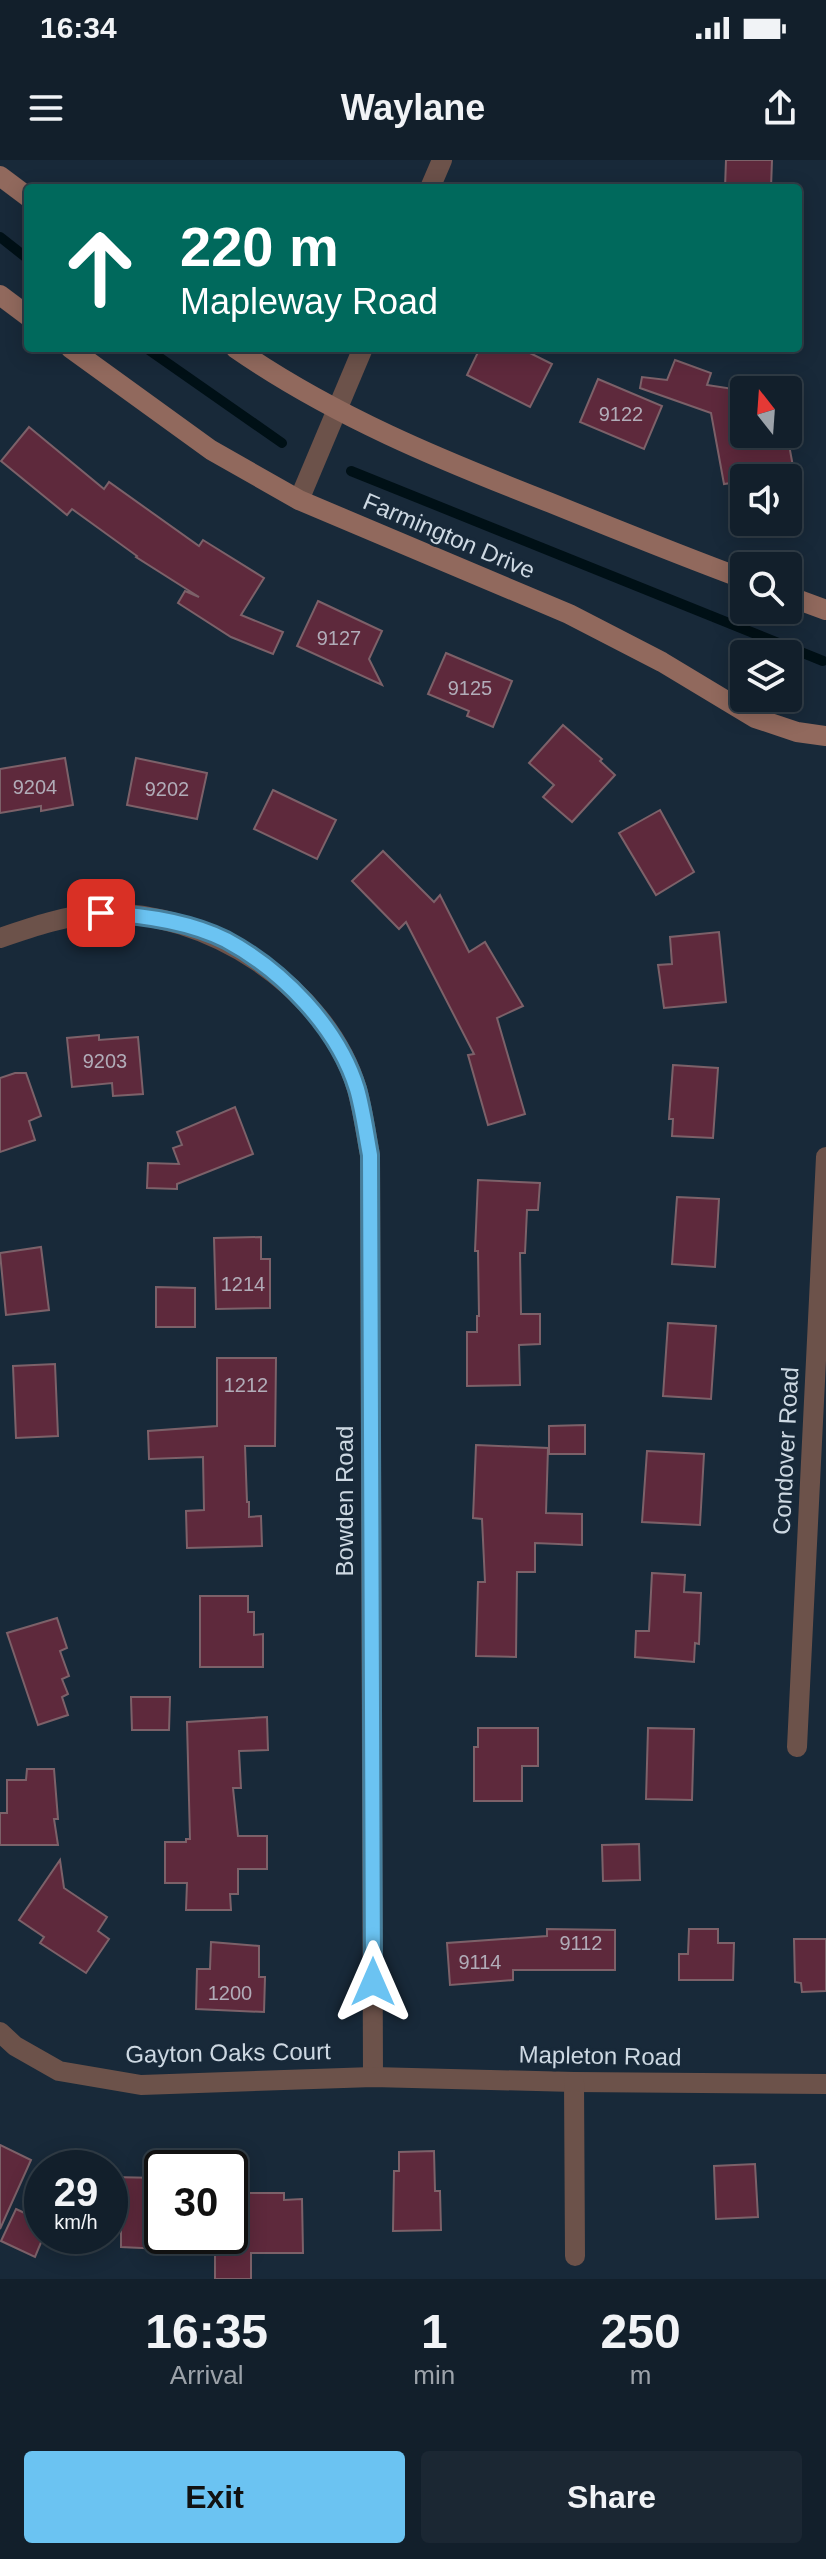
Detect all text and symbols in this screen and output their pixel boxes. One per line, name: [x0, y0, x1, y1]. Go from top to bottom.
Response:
text: 16:34: [40, 11, 117, 44]
icon: menu: [24, 86, 68, 130]
icon: share: [758, 86, 802, 130]
text: Waylane: [341, 87, 485, 128]
text: 220 m: [180, 215, 339, 278]
icon: ahead: [48, 216, 152, 320]
text: Mapleway Road: [180, 281, 438, 322]
north arrow: [730, 376, 802, 448]
map controls: [730, 376, 802, 712]
house number: 9122: [599, 403, 643, 425]
button: sound: [730, 464, 802, 536]
street label: Farmington Drive: [359, 487, 539, 584]
button: search: [730, 552, 802, 624]
house number: 9127: [317, 627, 361, 649]
button: layers: [730, 640, 802, 712]
house number: 9125: [448, 677, 492, 699]
house number: 9204: [13, 776, 57, 798]
house number: 9202: [145, 778, 189, 800]
pin: [67, 879, 135, 947]
icon: arrive: [79, 891, 123, 935]
house number: 9203: [83, 1050, 127, 1072]
house number: 1214: [221, 1273, 265, 1295]
street label: Condover Road: [768, 1366, 803, 1536]
house number: 1212: [224, 1374, 268, 1396]
street label: Bowden Road: [331, 1426, 358, 1576]
house number: 9112: [559, 1932, 603, 1954]
position arrow: [331, 1940, 415, 2024]
house number: 9114: [458, 1951, 502, 1973]
house number: 1200: [208, 1982, 252, 2004]
street label: Gayton Oaks Court: [125, 2037, 331, 2068]
street label: Mapleton Road: [518, 2041, 682, 2070]
speed limit sign: 30: [144, 2150, 248, 2254]
text: 29: [54, 2170, 98, 2214]
text: km/h: [54, 2211, 98, 2233]
text: 16:35: [145, 2305, 268, 2358]
text: 1: [421, 2305, 448, 2358]
text: 250: [601, 2305, 681, 2358]
text: Arrival: [170, 2360, 244, 2390]
text: min: [413, 2360, 455, 2390]
text: m: [630, 2360, 651, 2390]
button: Exit: [24, 2451, 405, 2543]
button: Share: [421, 2451, 802, 2543]

